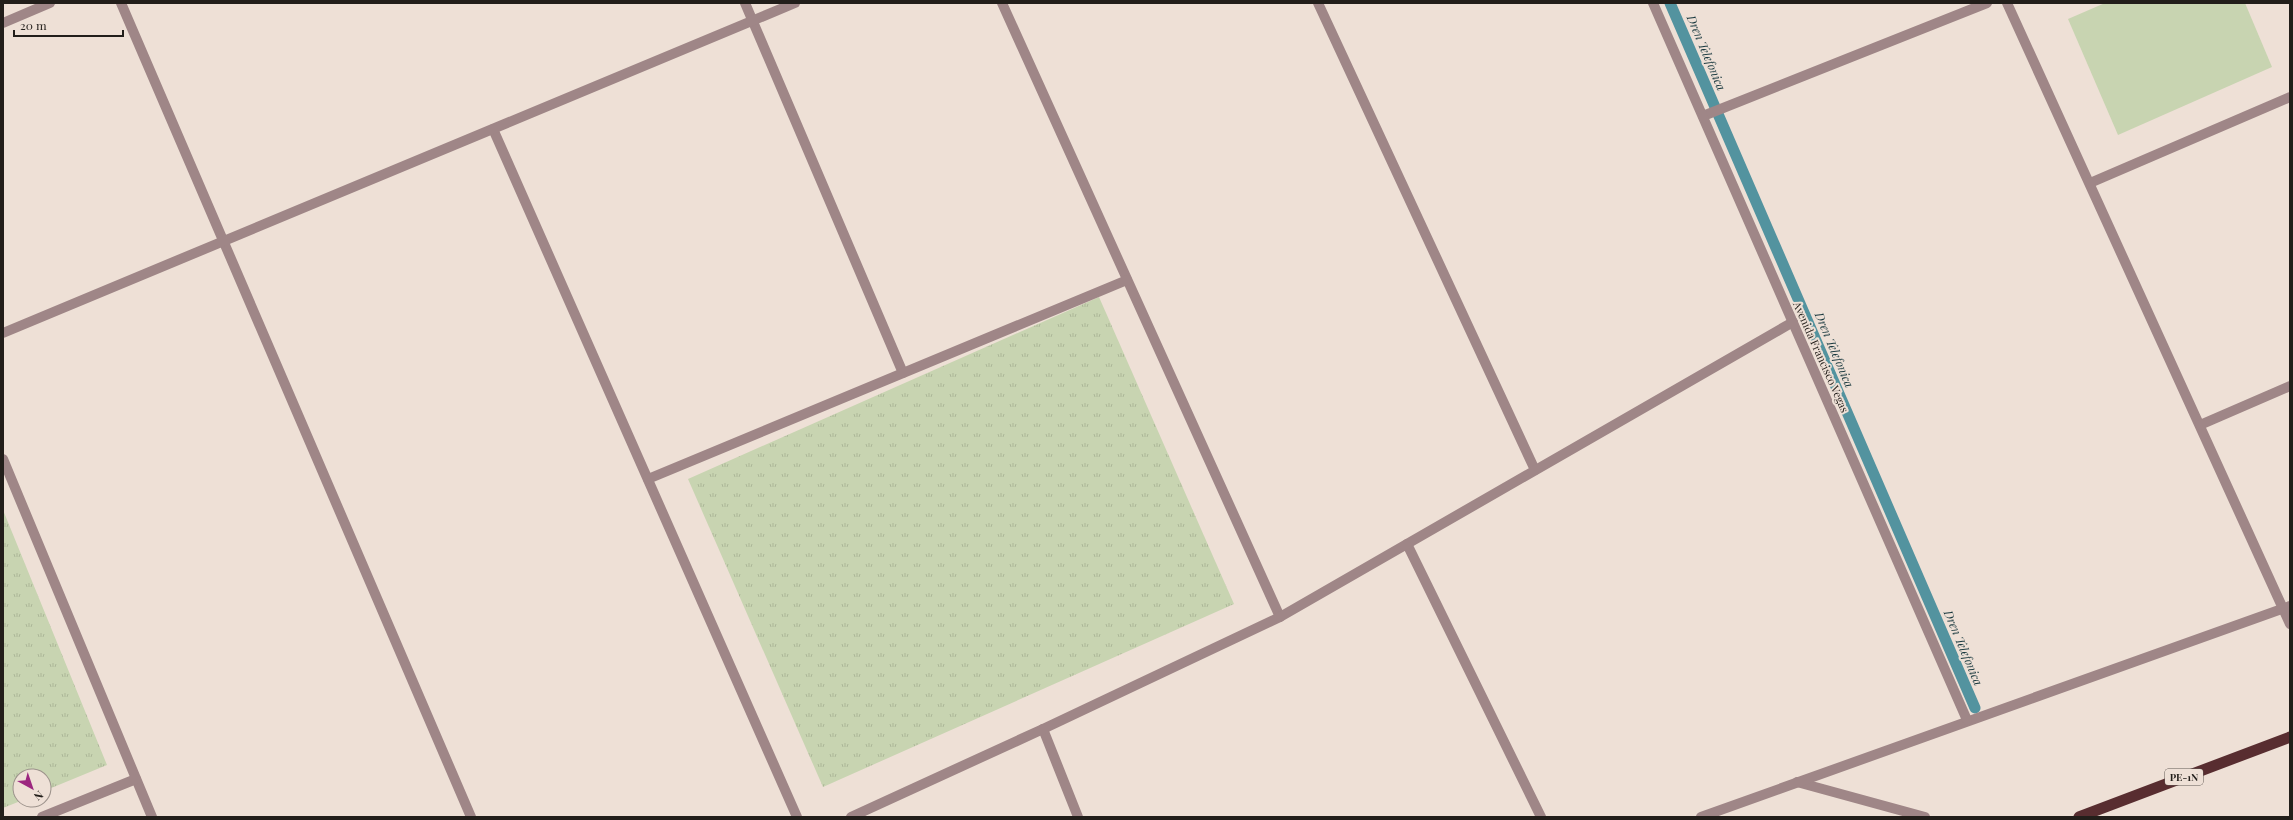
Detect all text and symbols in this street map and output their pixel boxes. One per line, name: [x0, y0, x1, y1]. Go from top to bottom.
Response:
water label: Dren Telefonica: [1683, 11, 1730, 93]
scale bar: [14, 12, 123, 38]
text: 20 m: [20, 17, 47, 33]
street label: Avenida Francisco Vegas: [1790, 298, 1853, 415]
water label: Dren Telefonica: [1811, 308, 1858, 390]
water label: Dren Telefonica: [1940, 606, 1987, 688]
north arrow: [12, 768, 52, 808]
road number: PE-1N: [2165, 769, 2203, 785]
text: N: [31, 788, 47, 804]

